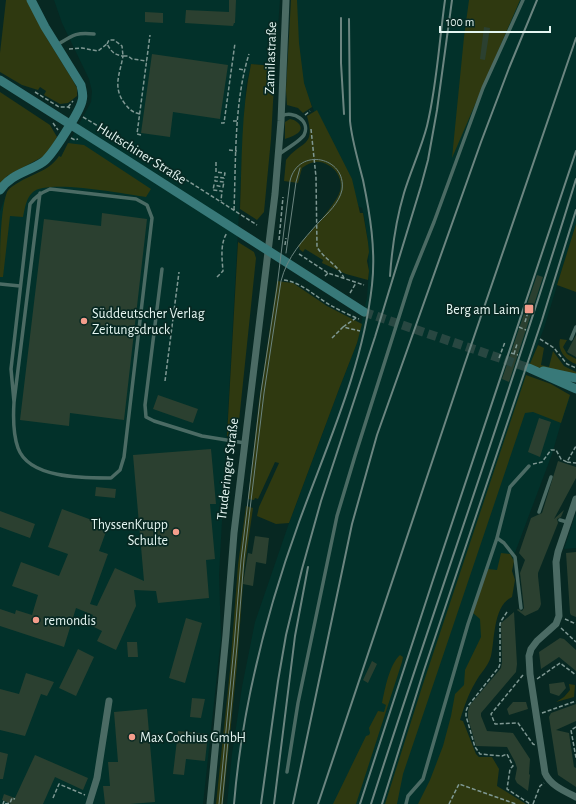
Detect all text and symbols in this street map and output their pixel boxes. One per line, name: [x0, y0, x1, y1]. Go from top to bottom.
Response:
scale bar: [440, 8, 550, 34]
text: 100 m: [446, 16, 474, 28]
street label: Zamilastraße: [263, 21, 279, 95]
street label: Hultschiner Straße: [94, 121, 189, 187]
place label: Berg am Laim: [446, 303, 520, 317]
marker: Berg am Laim: [523, 303, 535, 315]
place label: Süddeutscher Verlag Zeitungsdruck: [92, 307, 205, 337]
marker: Süddeutscher Verlag Zeitungsdruck: [79, 316, 89, 326]
street label: Truderinger Straße: [215, 417, 241, 521]
place label: ThyssenKrupp Schulte: [91, 518, 168, 548]
marker: ThyssenKrupp Schulte: [171, 527, 181, 537]
place label: remondis: [44, 614, 96, 628]
marker: remondis: [31, 615, 41, 625]
place label: Max Cochius GmbH: [140, 731, 246, 745]
marker: Max Cochius GmbH: [127, 732, 137, 742]

